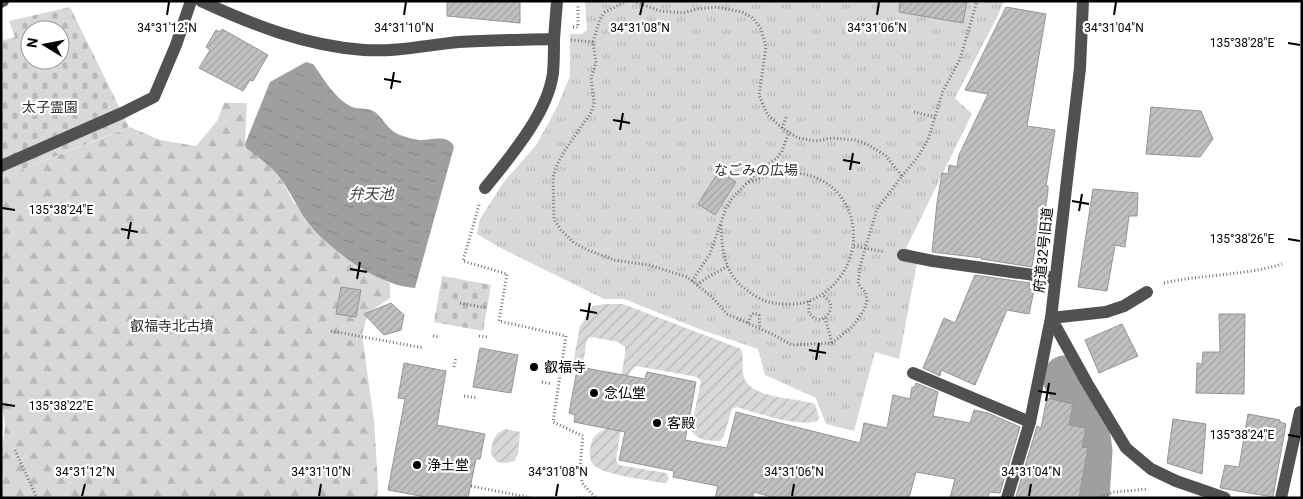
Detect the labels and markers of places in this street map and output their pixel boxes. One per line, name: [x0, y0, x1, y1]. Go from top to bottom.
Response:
place label: 叡福寺: [544, 359, 586, 375]
marker: 叡福寺: [528, 361, 540, 373]
place label: 念仏堂: [604, 385, 646, 401]
marker: 念仏堂: [588, 387, 600, 399]
place label: 客殿: [667, 415, 695, 431]
marker: 客殿: [651, 417, 663, 429]
place label: 浄土堂: [427, 457, 469, 473]
marker: 浄土堂: [411, 459, 423, 471]

